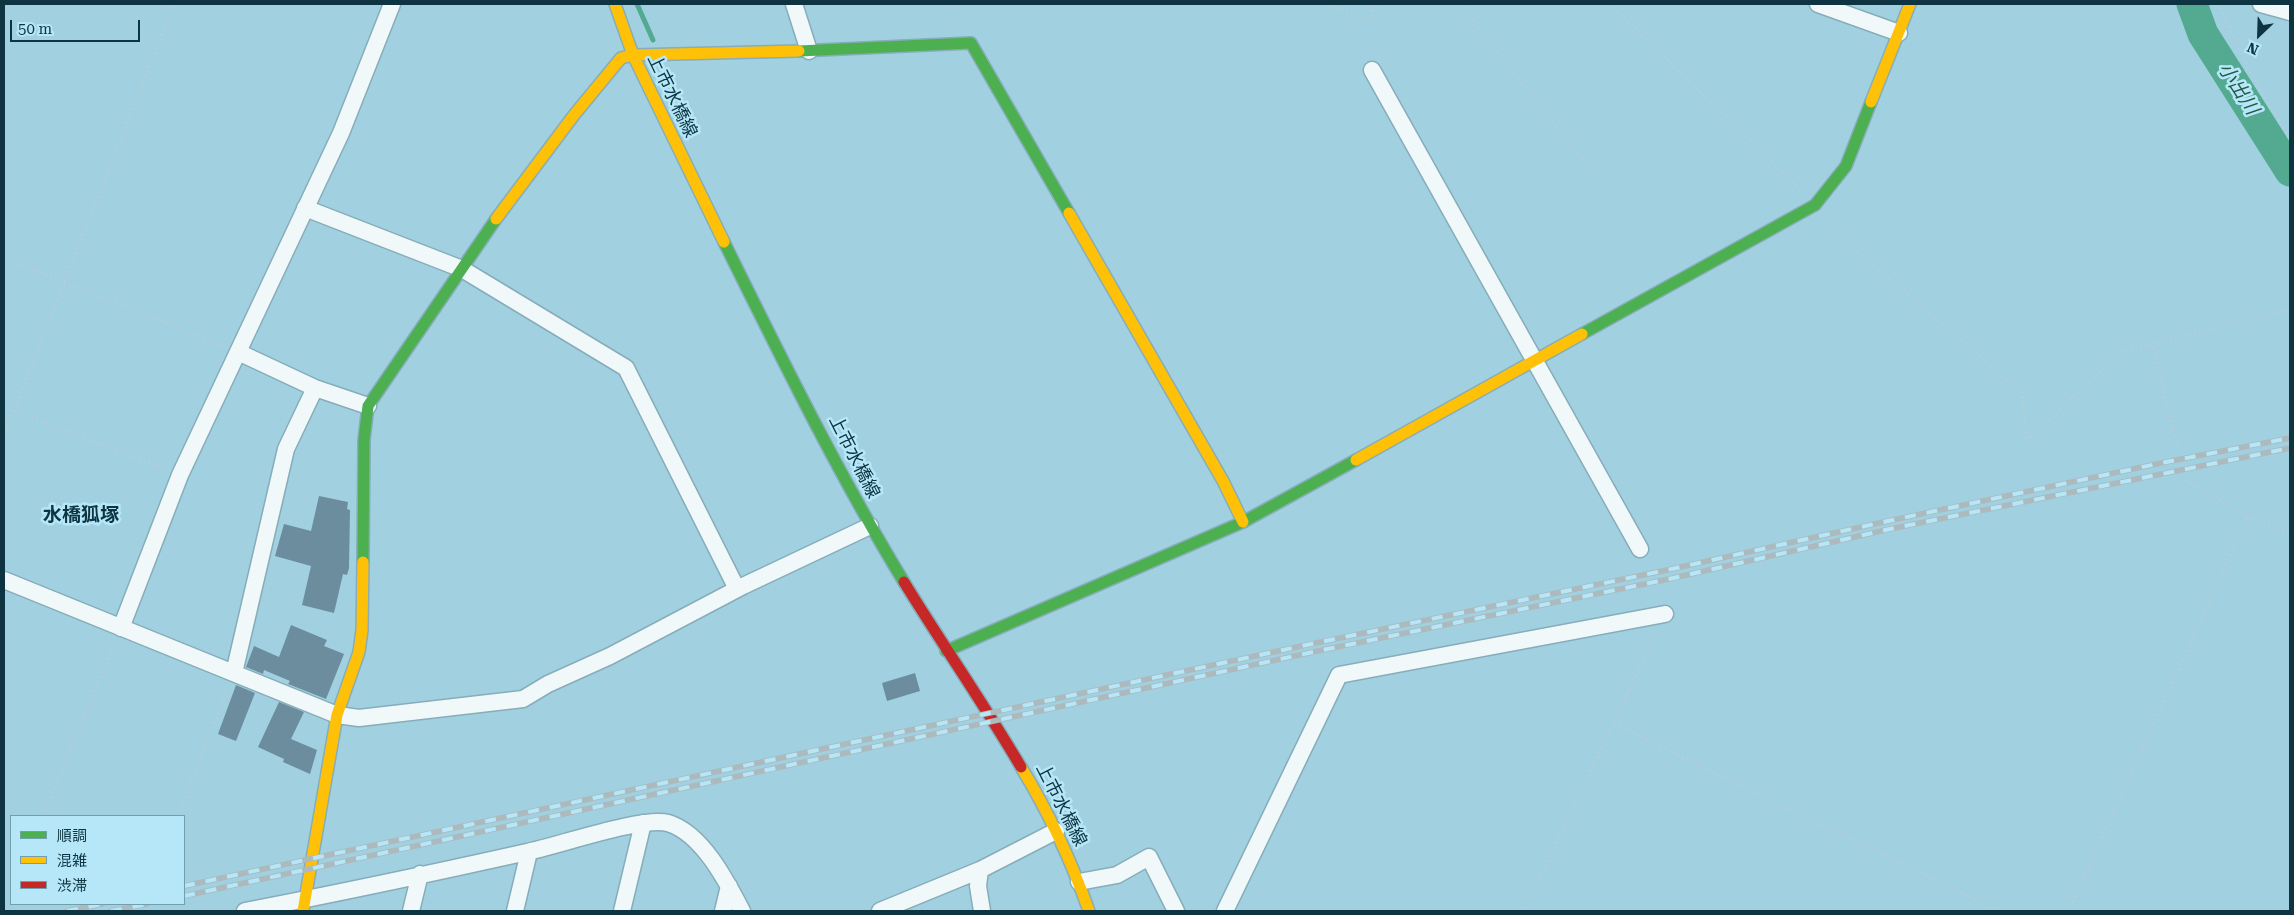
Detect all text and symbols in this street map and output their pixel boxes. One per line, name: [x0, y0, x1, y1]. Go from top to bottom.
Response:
scale bar: [12, 10, 142, 42]
north arrow: [2234, 10, 2284, 60]
text: 50 m: [18, 20, 52, 38]
text: N: [2245, 39, 2261, 58]
street label: 上市水橋線: [643, 51, 701, 141]
water label: 小出川: [2213, 59, 2263, 119]
street label: 上市水橋線: [824, 412, 884, 502]
district label: 水橋狐塚: [43, 504, 119, 526]
street label: 上市水橋線: [1031, 760, 1091, 850]
legend: [10, 815, 185, 905]
text: 順調: [57, 827, 87, 845]
text: 混雑: [57, 852, 87, 870]
text: 渋滞: [57, 877, 87, 895]

